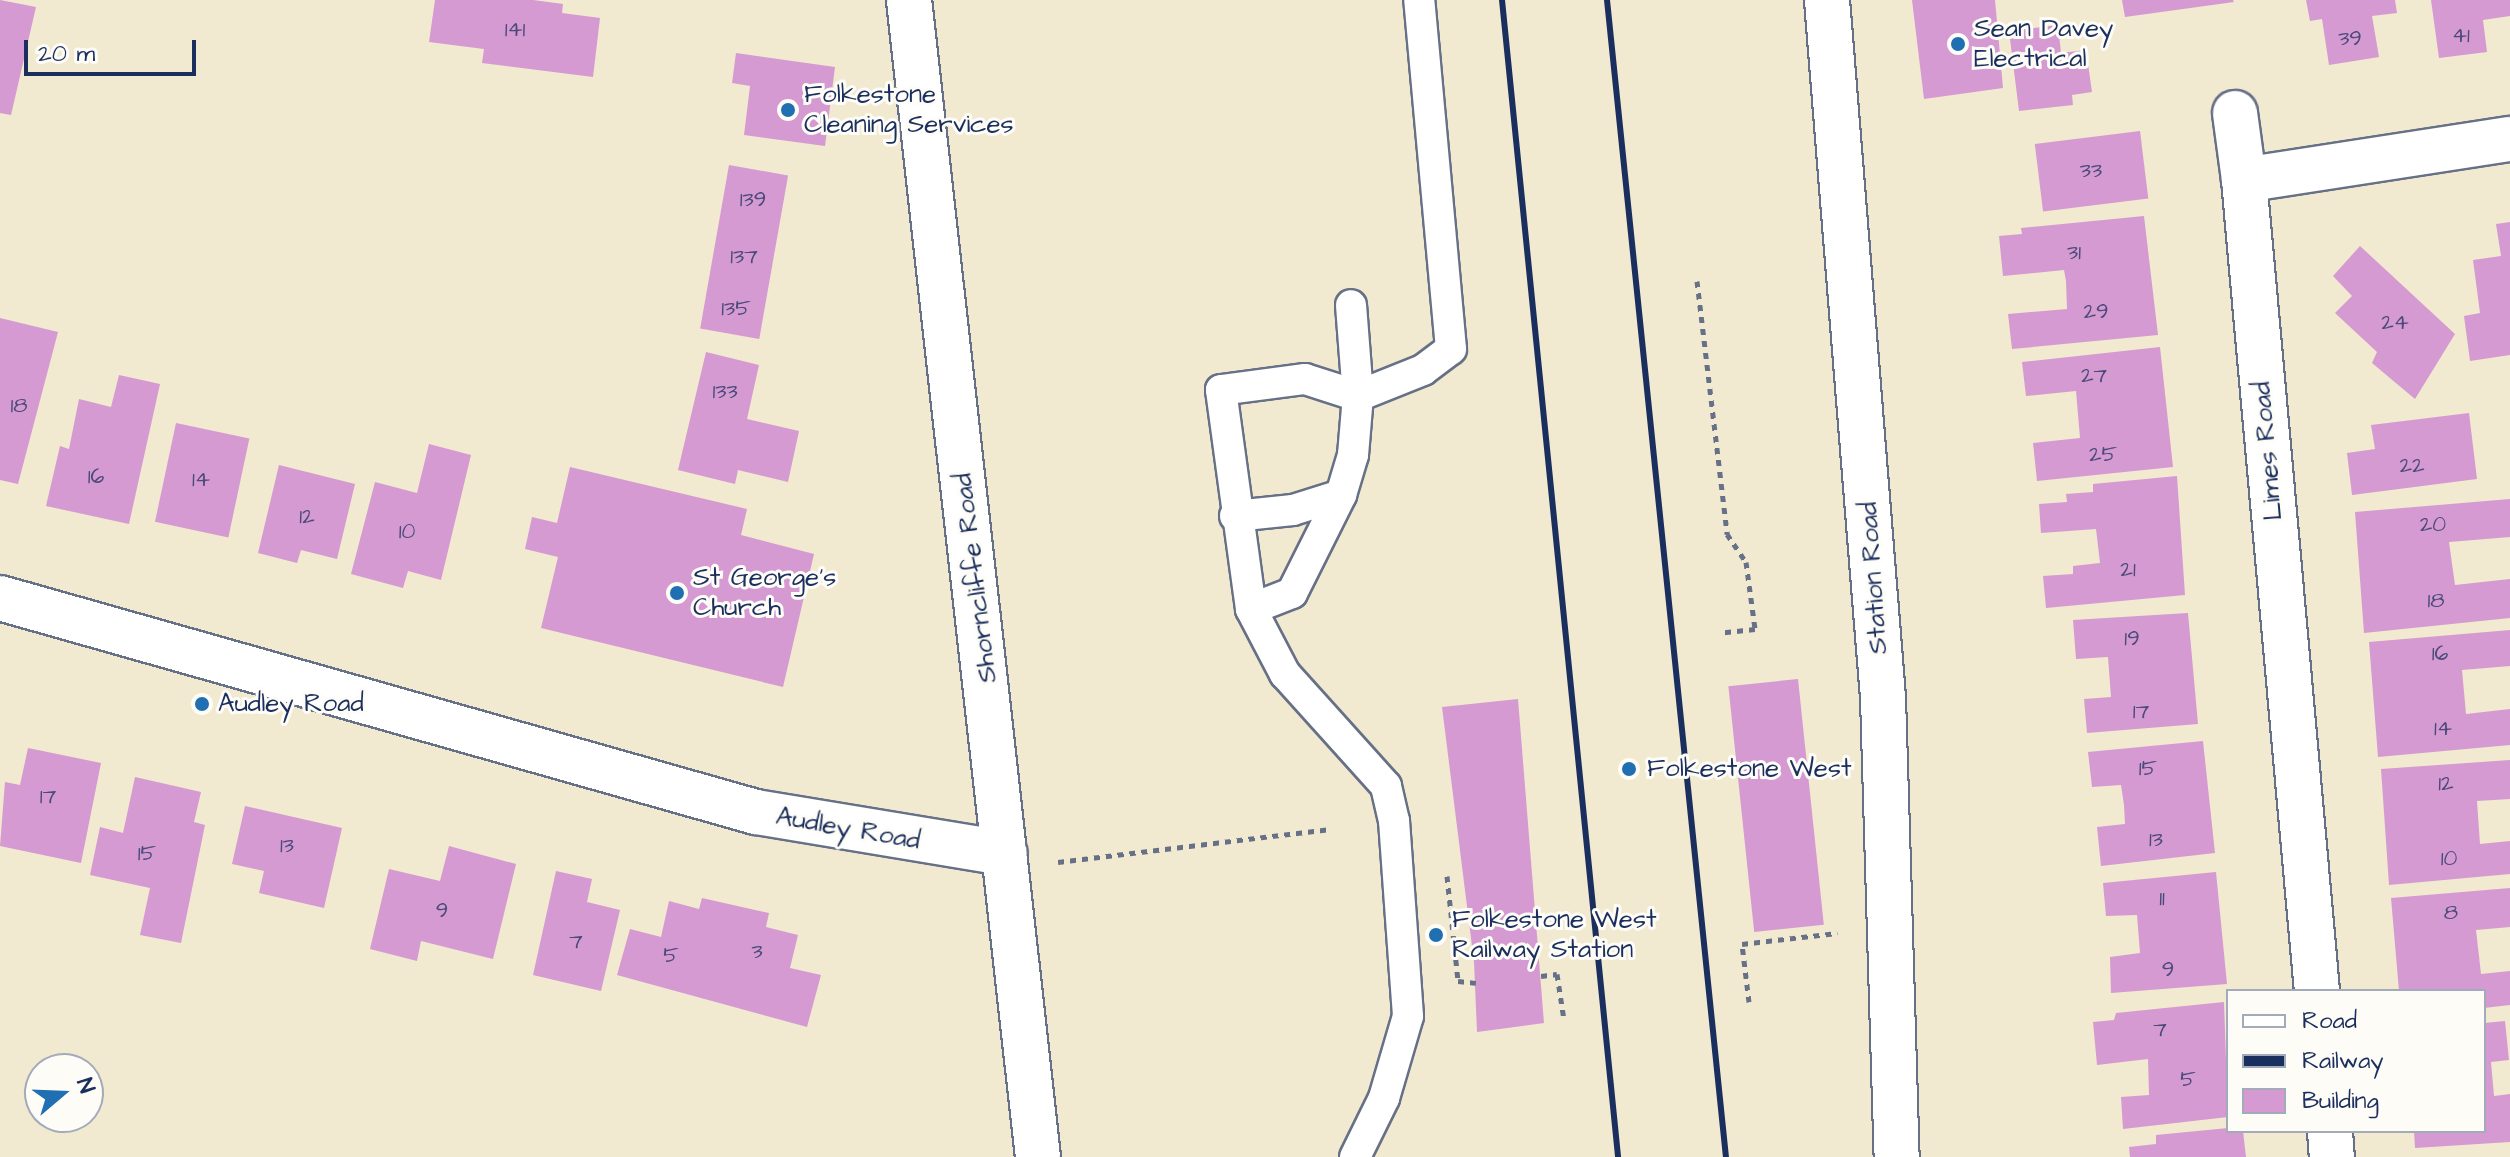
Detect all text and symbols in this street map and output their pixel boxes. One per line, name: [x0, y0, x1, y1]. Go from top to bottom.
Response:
place label: Sean Davey Electrical: [1974, 13, 2113, 74]
house number: 141: [505, 17, 525, 43]
house number: 41: [2452, 23, 2470, 49]
scale bar: [28, 24, 200, 74]
house number: 39: [2338, 26, 2362, 52]
marker: Sean Davey Electrical: [1949, 35, 1967, 53]
text: 20 m: [38, 37, 95, 71]
place label: Folkestone Cleaning Services: [804, 79, 1014, 140]
marker: Folkestone Cleaning Services: [779, 101, 797, 119]
house number: 33: [2080, 158, 2102, 184]
house number: 139: [740, 187, 766, 213]
house number: 31: [2067, 240, 2081, 266]
house number: 137: [730, 244, 758, 270]
house number: 135: [721, 296, 751, 322]
house number: 29: [2083, 299, 2109, 325]
house number: 24: [2381, 310, 2409, 336]
house number: 27: [2081, 363, 2107, 389]
house number: 133: [712, 379, 738, 405]
street label: Limes Road: [2246, 380, 2290, 522]
house number: 18: [10, 393, 28, 419]
house number: 25: [2089, 442, 2117, 468]
house number: 22: [2399, 453, 2425, 479]
house number: 16: [88, 464, 104, 490]
house number: 14: [192, 467, 210, 493]
street label: Shorncliffe Road: [948, 471, 1004, 685]
street label: Station Road: [1853, 501, 1895, 655]
house number: 12: [299, 504, 315, 530]
house number: 20: [2420, 512, 2446, 538]
house number: 10: [399, 519, 415, 545]
house number: 21: [2120, 557, 2136, 583]
place label: St George's Church: [693, 562, 836, 624]
marker: St George's Church: [668, 584, 686, 602]
house number: 18: [2427, 588, 2445, 614]
house number: 19: [2124, 626, 2140, 652]
house number: 16: [2432, 641, 2448, 667]
place label: Audley Road: [218, 688, 364, 720]
marker: Audley Road: [193, 695, 211, 713]
house number: 17: [2133, 699, 2149, 725]
house number: 14: [2434, 716, 2452, 742]
place label: Folkestone West: [1647, 753, 1851, 785]
house number: 15: [2139, 756, 2157, 782]
marker: Folkestone West: [1618, 758, 1640, 780]
house number: 12: [2438, 771, 2454, 797]
house number: 17: [40, 784, 56, 810]
street label: Audley Road: [774, 801, 922, 857]
house number: 13: [2149, 827, 2163, 853]
house number: 13: [280, 833, 294, 859]
house number: 15: [138, 841, 156, 867]
house number: 10: [2441, 846, 2457, 872]
house number: 11: [2159, 886, 2165, 912]
house number: 9: [436, 898, 448, 924]
house number: 8: [2444, 900, 2458, 926]
place label: Folkestone West Railway Station: [1452, 904, 1656, 966]
marker: Folkestone West Railway Station: [1427, 926, 1445, 944]
house number: 7: [569, 929, 583, 955]
house number: 3: [751, 939, 763, 965]
house number: 5: [663, 943, 679, 969]
house number: 9: [2162, 957, 2174, 983]
legend: [2226, 989, 2486, 1133]
text: Road: [2302, 1004, 2357, 1038]
house number: 7: [2153, 1017, 2167, 1043]
text: Railway: [2302, 1044, 2384, 1078]
north arrow: [24, 1053, 104, 1133]
house number: 5: [2180, 1067, 2196, 1093]
text: N: [68, 1074, 102, 1097]
text: Building: [2302, 1084, 2379, 1118]

